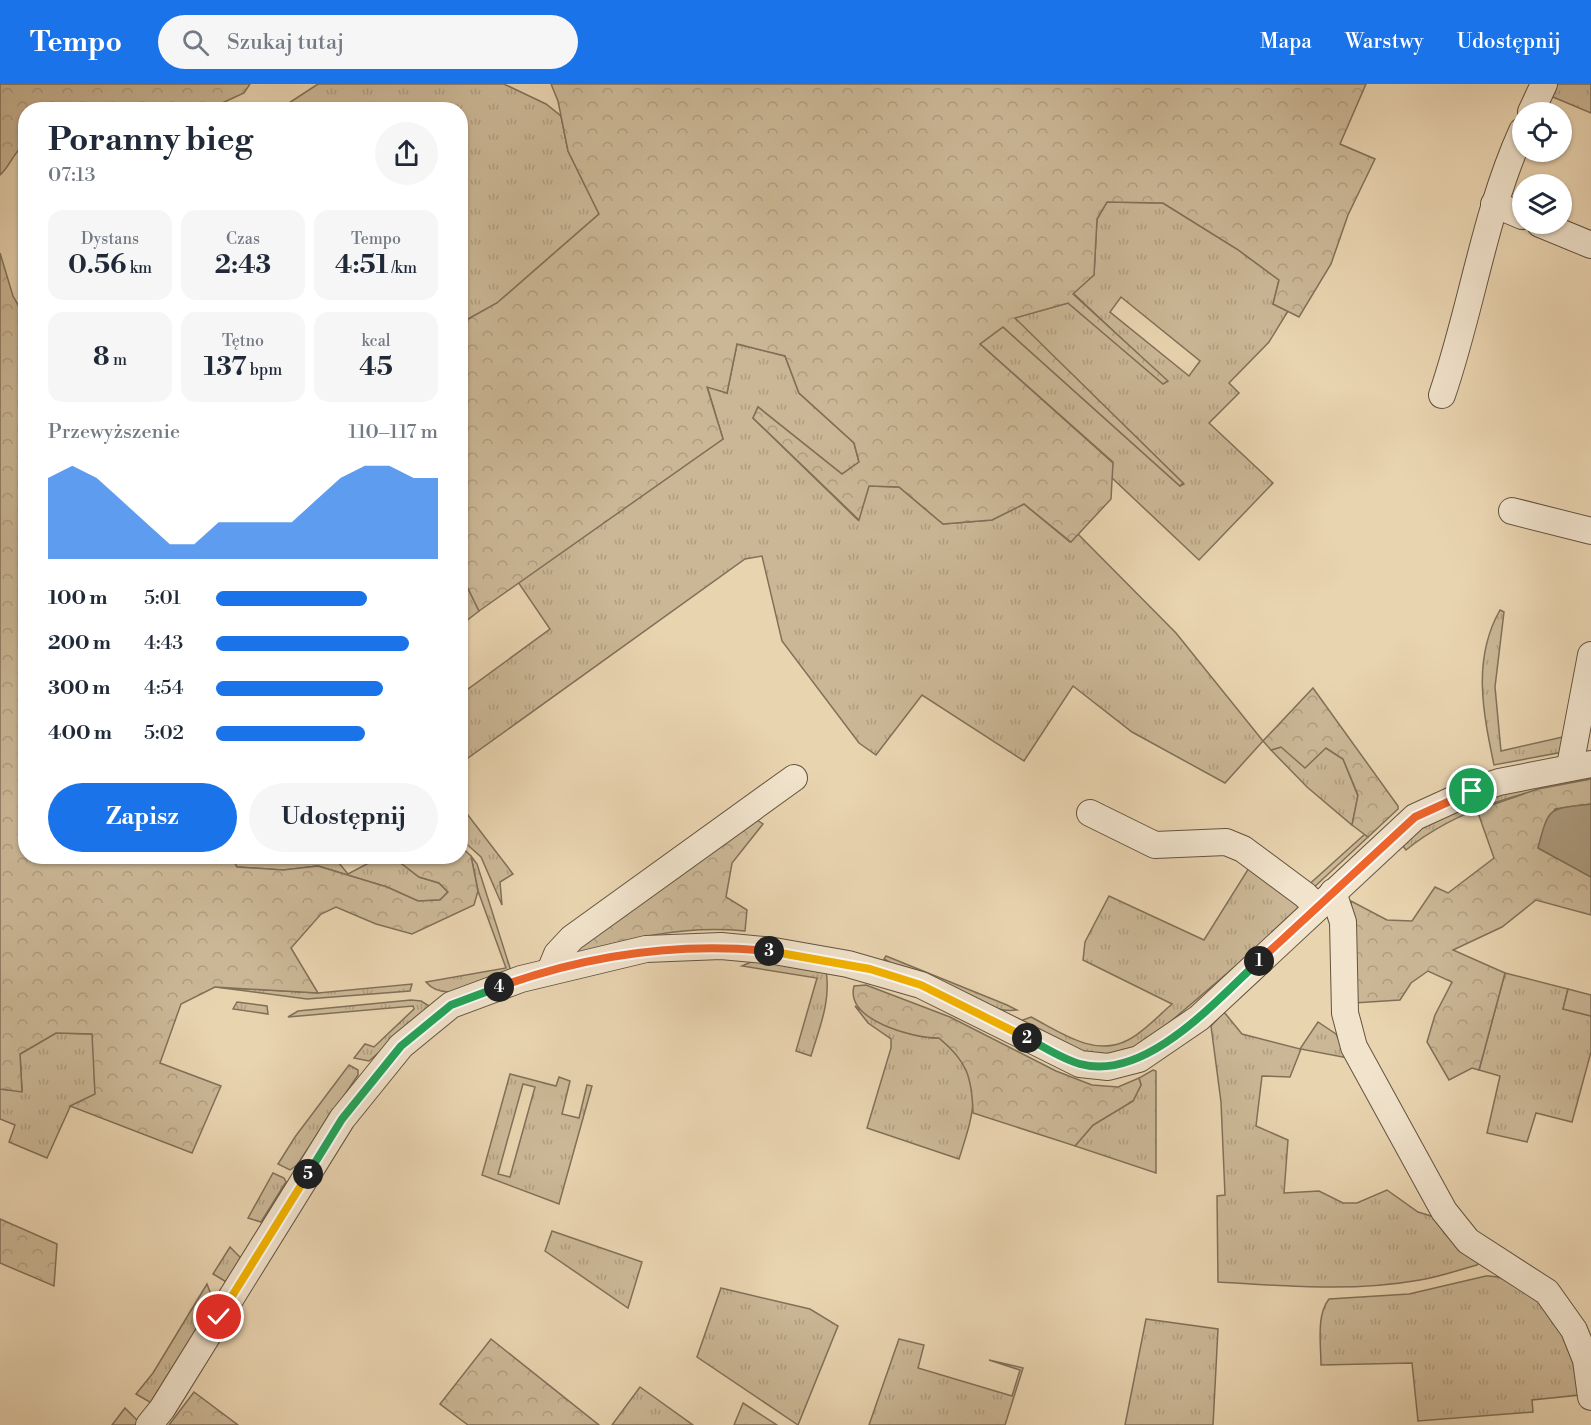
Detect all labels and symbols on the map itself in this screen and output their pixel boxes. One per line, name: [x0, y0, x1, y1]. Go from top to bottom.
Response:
pin: [1446, 765, 1497, 816]
pin: 3: [754, 936, 784, 966]
pin: 1: [1244, 946, 1274, 976]
pin: 4: [484, 972, 514, 1002]
pin: 2: [1012, 1023, 1042, 1053]
pin: 5: [293, 1159, 323, 1189]
pin: [193, 1291, 244, 1342]

